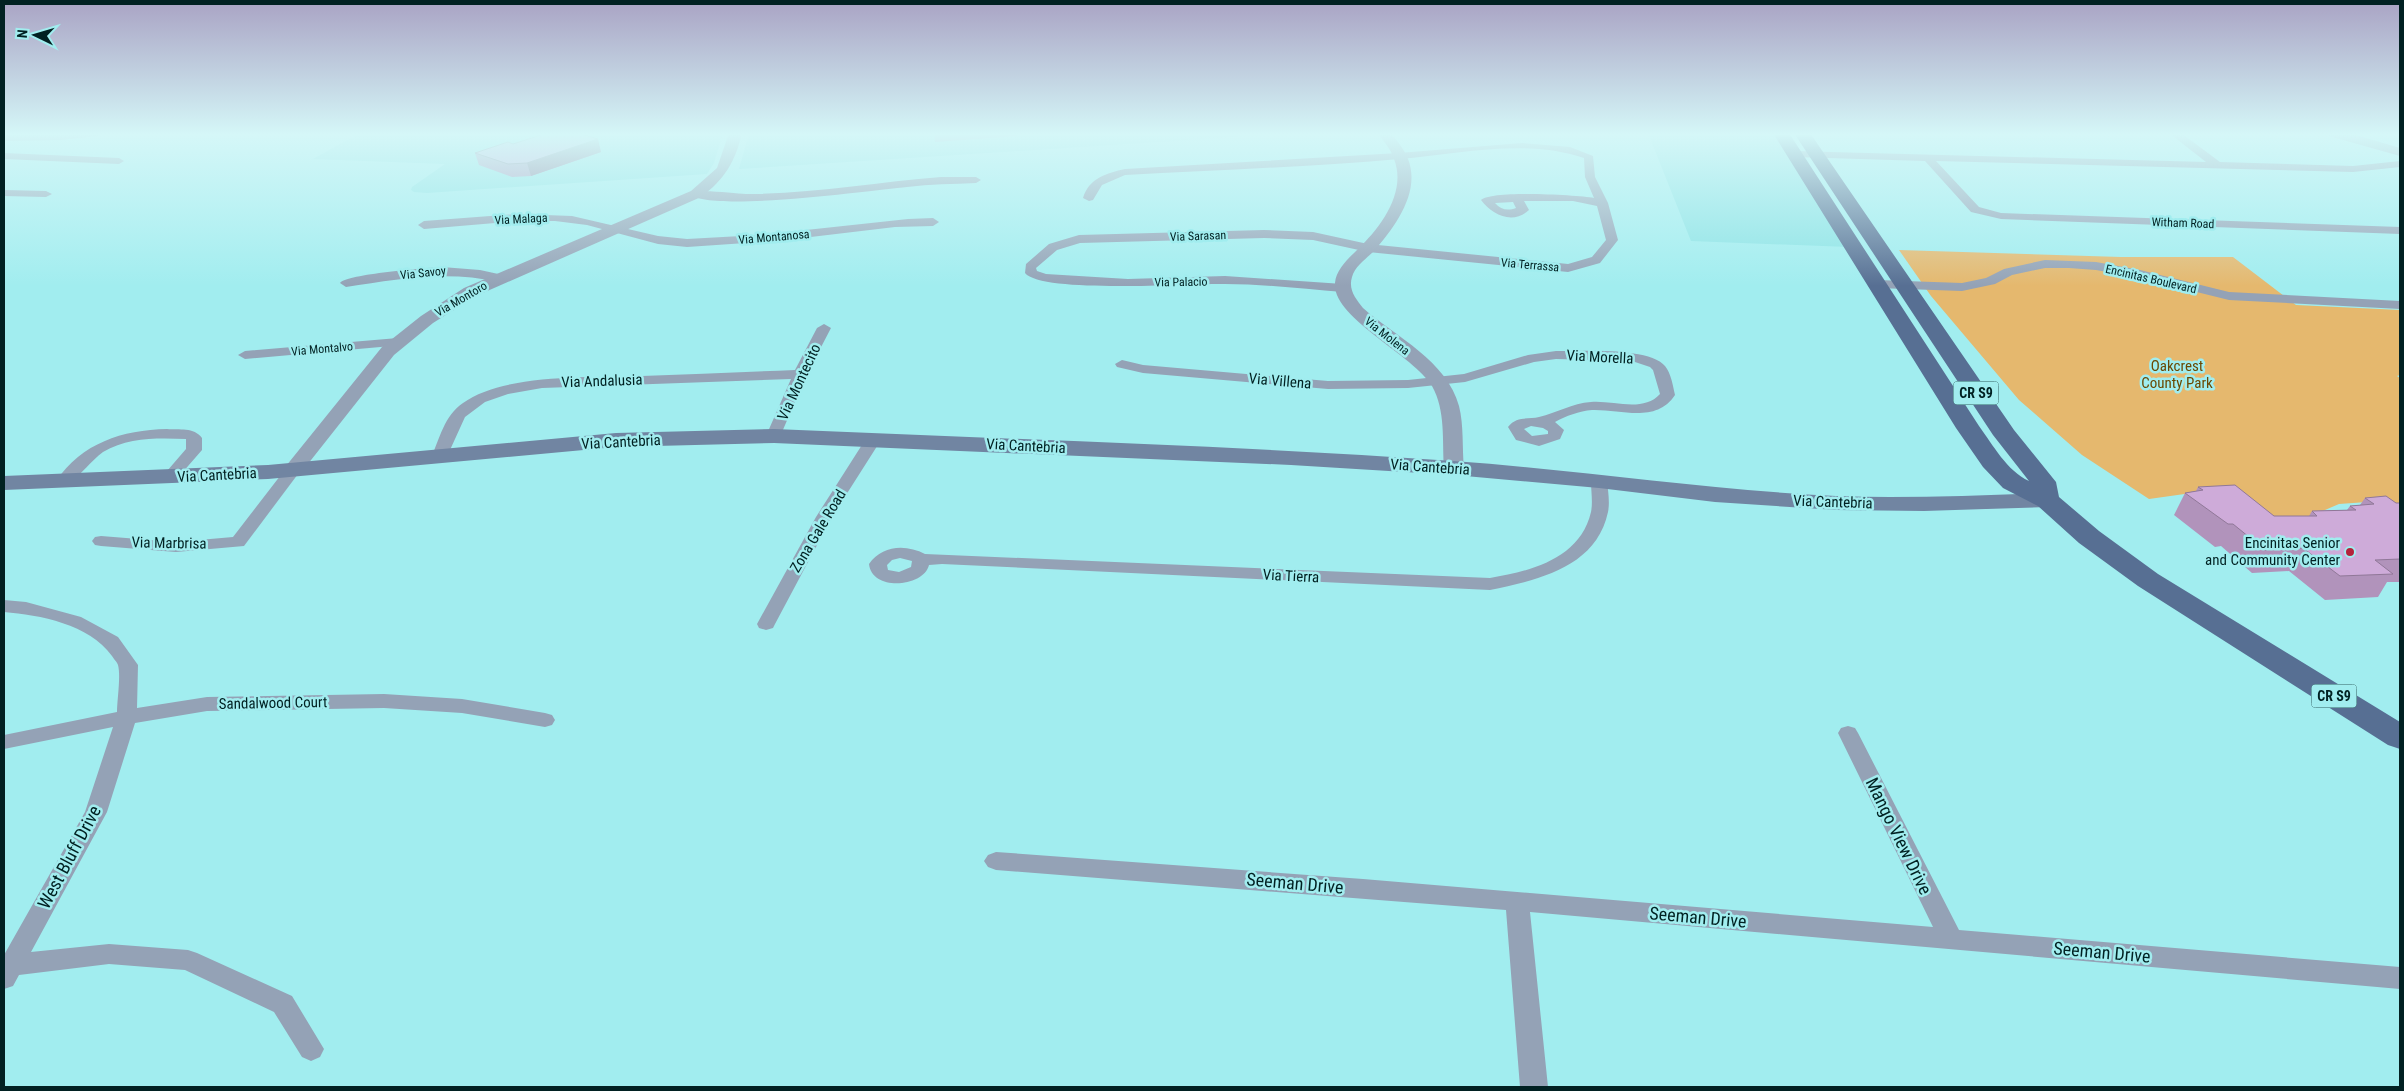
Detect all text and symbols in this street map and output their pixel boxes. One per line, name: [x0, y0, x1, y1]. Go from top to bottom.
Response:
north arrow: [10, 10, 60, 60]
text: N: [14, 29, 30, 39]
street label: Via Malaga: [494, 211, 548, 227]
street label: Witham Road: [2151, 215, 2215, 231]
street label: Via Montanosa: [738, 227, 810, 247]
street label: Via Sarasan: [1170, 228, 1226, 244]
street label: Via Terrassa: [1500, 255, 1560, 275]
street label: Encinitas Boulevard: [2104, 262, 2198, 296]
street label: Via Savoy: [399, 264, 447, 282]
street label: Via Palacio: [1154, 275, 1208, 289]
street label: Via Montoro: [432, 278, 490, 320]
street label: Via Molena: [1362, 314, 1412, 358]
street label: Via Montalvo: [291, 339, 353, 359]
street label: Via Montecito: [773, 341, 825, 423]
street label: Via Morella: [1566, 346, 1634, 368]
park label: Oakcrest County Park: [2141, 357, 2213, 392]
street label: Via Villena: [1248, 369, 1312, 393]
street label: Via Andalusia: [561, 371, 643, 391]
road number: CR S9: [1954, 382, 1998, 404]
street label: Via Cantebria: [581, 431, 661, 453]
street label: Via Cantebria: [986, 435, 1066, 457]
street label: Via Cantebria: [1390, 455, 1470, 479]
street label: Via Cantebria: [177, 464, 257, 486]
street label: Zona Gale Road: [786, 486, 850, 576]
street label: Via Cantebria: [1793, 492, 1873, 512]
street label: Via Marbrisa: [131, 533, 207, 553]
place label: Encinitas Senior and Community Center: [2205, 534, 2340, 569]
marker: Encinitas Senior and Community Center: [2344, 546, 2356, 558]
street label: Via Tierra: [1262, 566, 1320, 586]
road number: CR S9: [2312, 684, 2356, 708]
street label: Sandalwood Court: [219, 693, 327, 713]
street label: Mango View Drive: [1862, 774, 1936, 898]
street label: West Bluff Drive: [33, 802, 105, 912]
street label: Seeman Drive: [1246, 868, 1344, 898]
street label: Seeman Drive: [1649, 902, 1747, 932]
street label: Seeman Drive: [2053, 937, 2151, 967]

